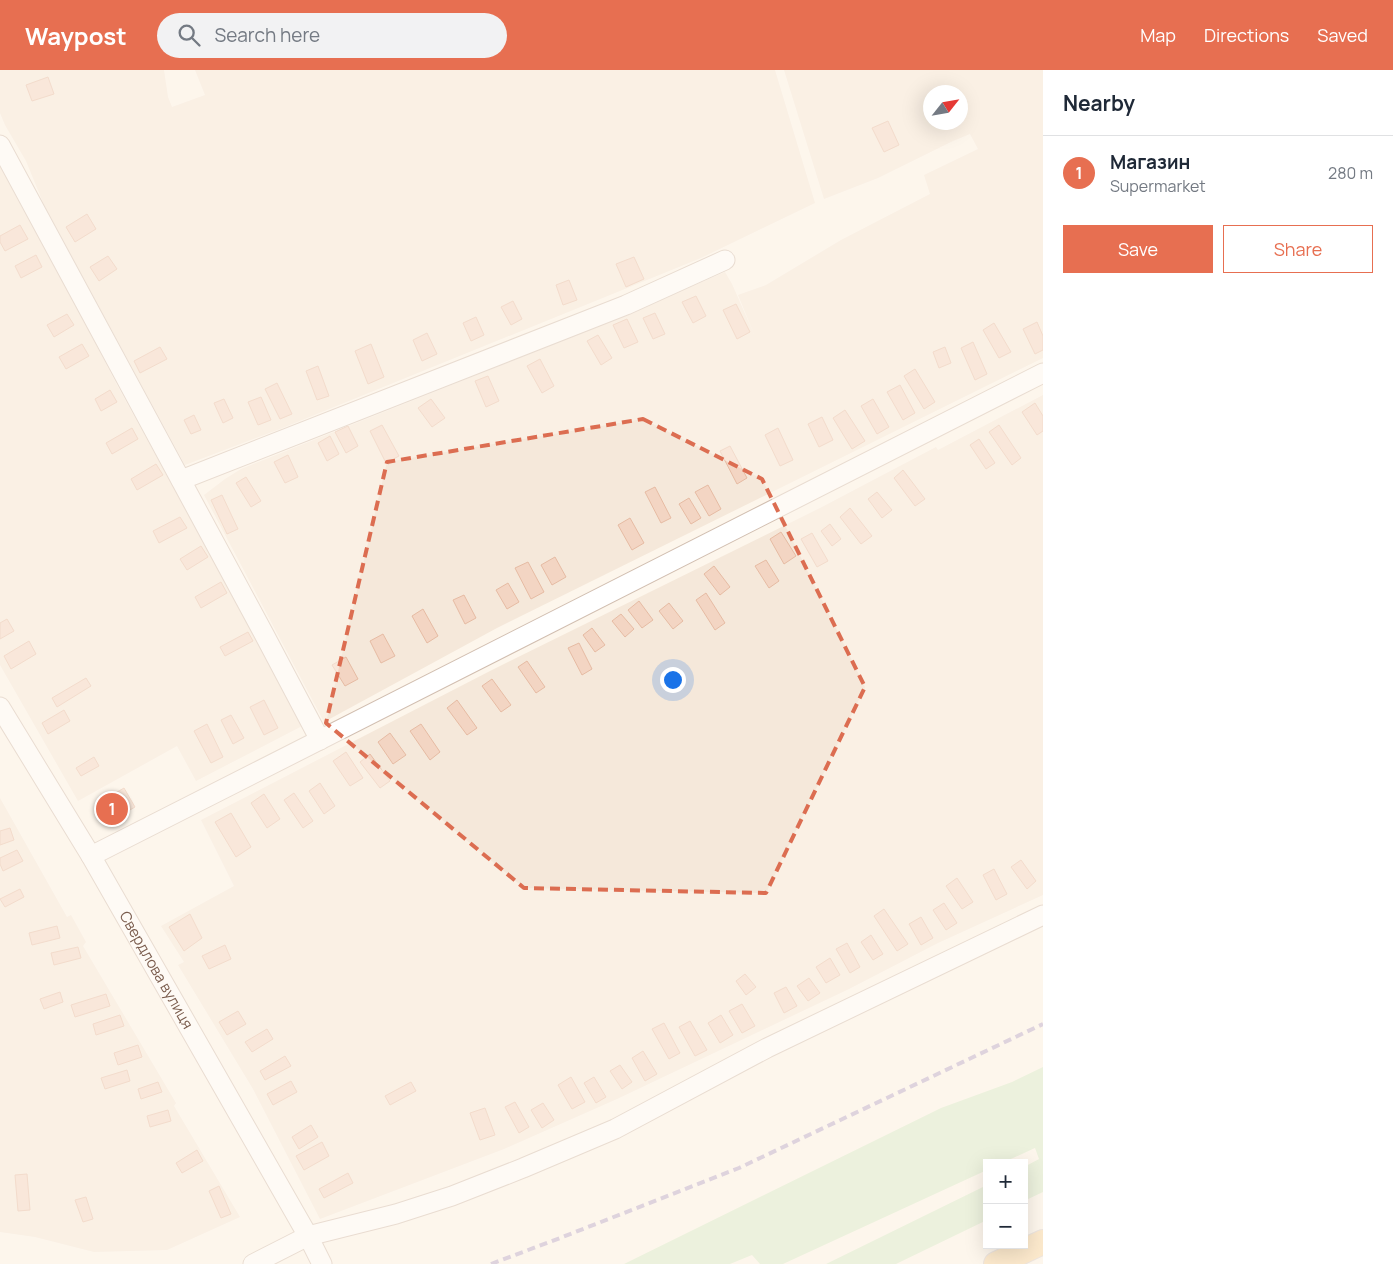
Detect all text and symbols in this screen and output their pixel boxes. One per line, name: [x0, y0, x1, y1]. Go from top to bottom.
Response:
search box: [157, 13, 507, 58]
text: Waypost: [25, 19, 127, 52]
icon: search: [175, 21, 203, 49]
text: Search here: [215, 22, 320, 48]
text: Map: [1140, 23, 1176, 47]
text: Directions: [1204, 23, 1289, 47]
text: Saved: [1317, 23, 1368, 47]
north arrow: [923, 85, 968, 130]
text: Nearby: [1063, 89, 1135, 117]
text: Mагазин: [1110, 149, 1190, 175]
text: 1: [1075, 162, 1083, 184]
text: 280 m: [1328, 162, 1373, 184]
text: Supermarket: [1110, 175, 1206, 197]
button: Save: [1063, 225, 1213, 273]
button: Share: [1223, 225, 1373, 273]
your location: [660, 667, 686, 693]
pin: 1: [96, 790, 128, 828]
street label: Свердлова вулиця: [115, 907, 199, 1033]
map controls: [983, 1159, 1028, 1249]
button: +: [983, 1159, 1028, 1204]
button: −: [983, 1204, 1028, 1249]

